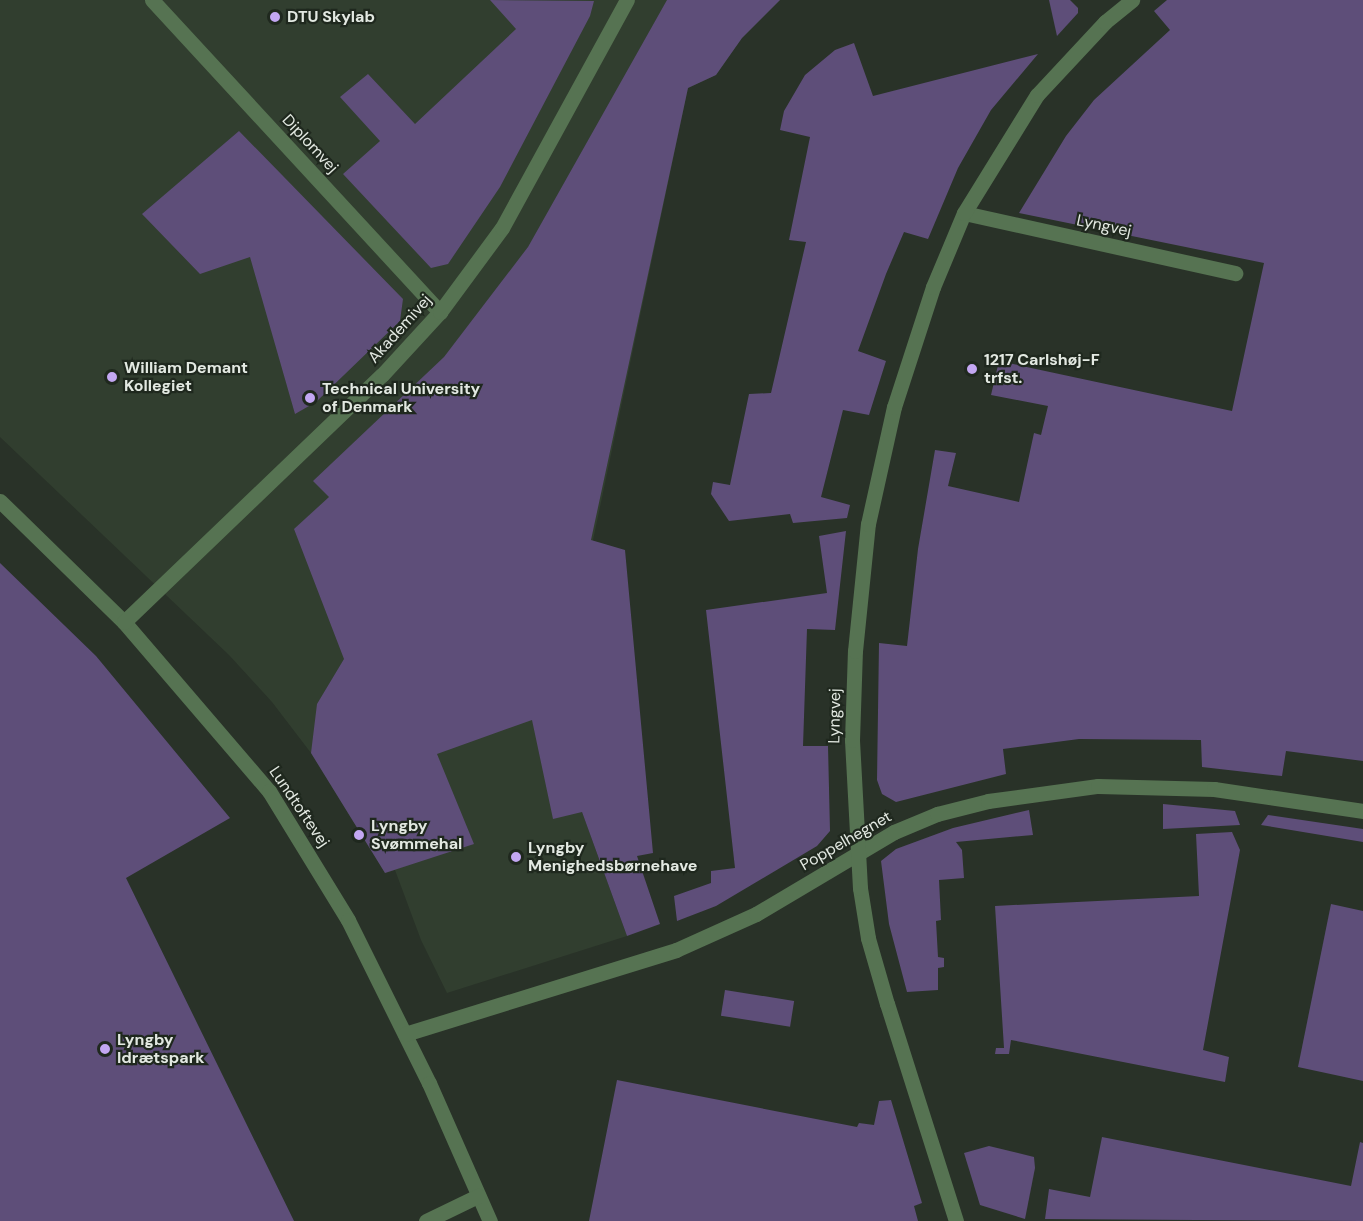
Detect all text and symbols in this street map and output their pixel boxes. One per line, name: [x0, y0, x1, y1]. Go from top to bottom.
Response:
place label: DTU Skylab: [287, 7, 375, 27]
marker: DTU Skylab: [268, 10, 282, 24]
street label: Diplomvej: [278, 111, 342, 177]
street label: Lyngvej: [1075, 211, 1133, 241]
street label: Akademivej: [364, 291, 436, 367]
place label: 1217 Carlshøj-F trfst.: [984, 350, 1100, 388]
place label: William Demant Kollegiet: [124, 358, 248, 396]
marker: 1217 Carlshøj-F trfst.: [965, 362, 979, 376]
marker: William Demant Kollegiet: [105, 370, 119, 384]
place label: Technical University of Denmark: [322, 379, 480, 417]
marker: Technical University of Denmark: [303, 391, 317, 405]
street label: Lyngvej: [825, 688, 845, 744]
street label: Lundtoftevej: [265, 763, 333, 851]
street label: Poppelhegnet: [797, 807, 895, 875]
place label: Lyngby Svømmehal: [371, 816, 462, 854]
marker: Lyngby Svømmehal: [352, 828, 366, 842]
place label: Lyngby Menighedsbørnehave: [528, 838, 697, 876]
marker: Lyngby Menighedsbørnehave: [509, 850, 523, 864]
place label: Lyngby Idrætspark: [117, 1030, 204, 1068]
marker: Lyngby Idrætspark: [98, 1042, 112, 1056]

